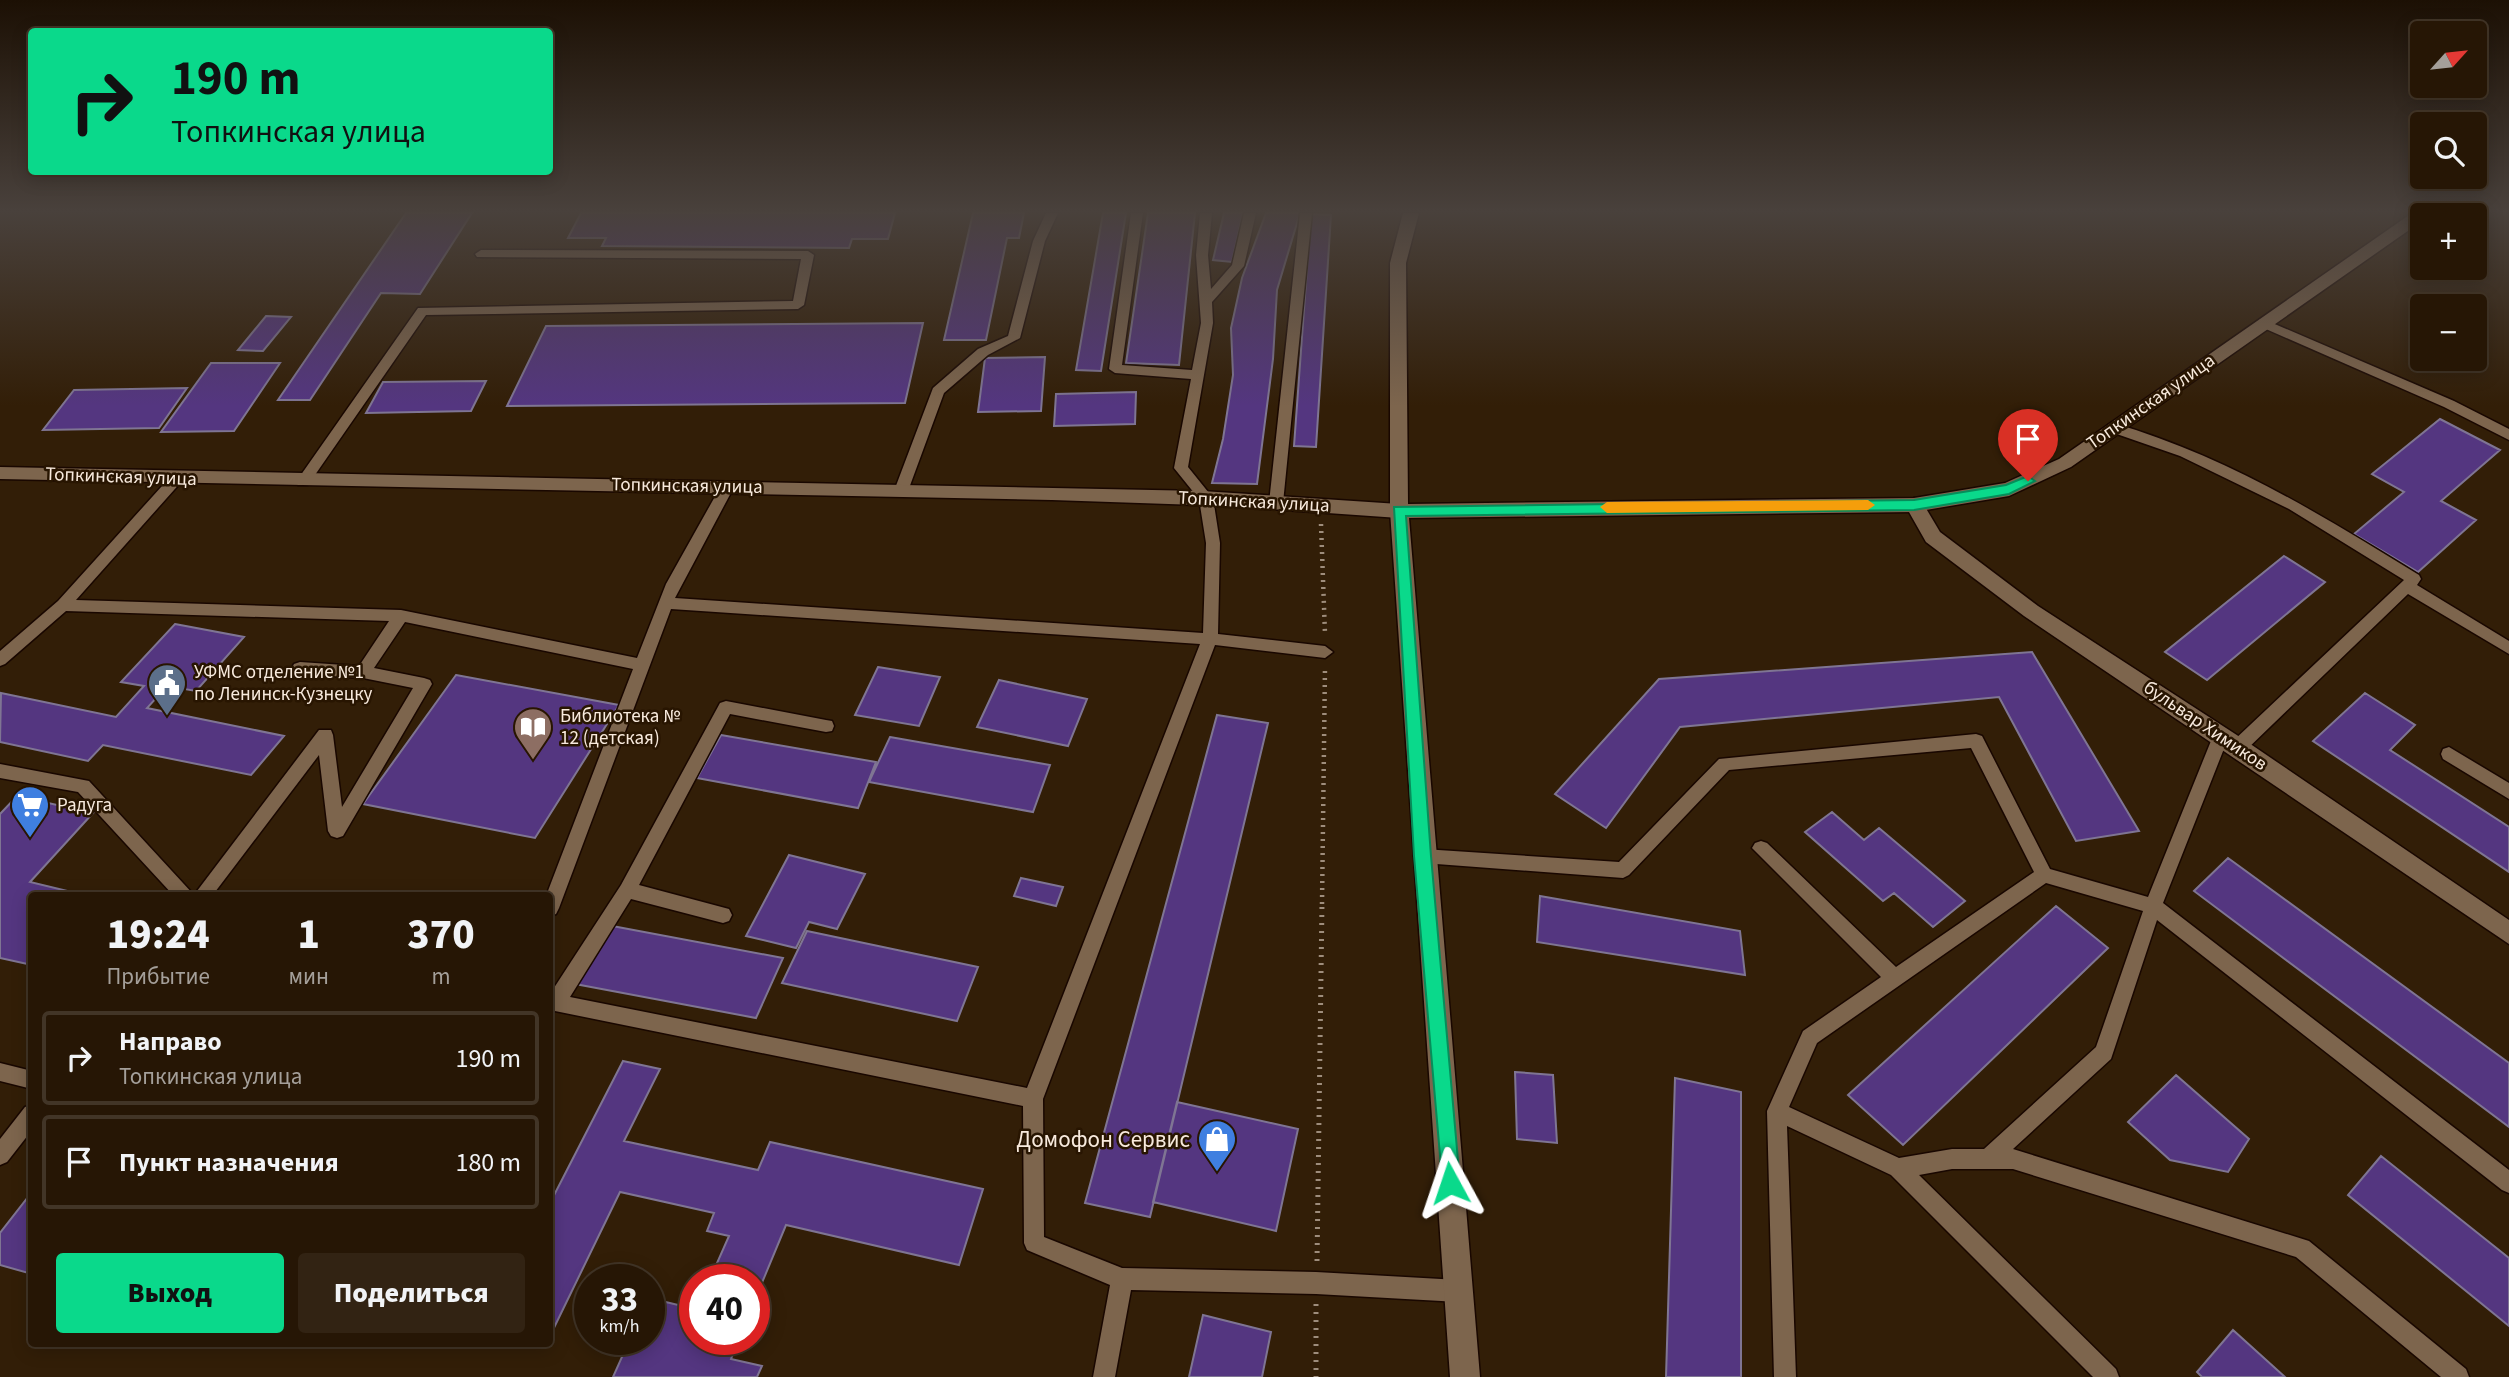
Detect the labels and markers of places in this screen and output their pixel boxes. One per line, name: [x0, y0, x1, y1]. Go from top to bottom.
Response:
pin: [1998, 409, 2058, 481]
place label: УФМС отделение №1 по Ленинск-Кузнецку: [194, 659, 372, 708]
public building icon: УФМС отделение №1 по Ленинск-Кузнецку: [146, 662, 188, 717]
place label: Библиотека № 12 (детская): [560, 703, 680, 752]
library icon: Библиотека № 12 (детская): [512, 706, 554, 761]
supermarket icon: Радуга: [9, 784, 51, 839]
place label: Радуга: [57, 792, 112, 819]
shop icon: Домофон Сервис: [1196, 1118, 1238, 1173]
place label: Домофон Сервис: [1016, 1123, 1190, 1156]

